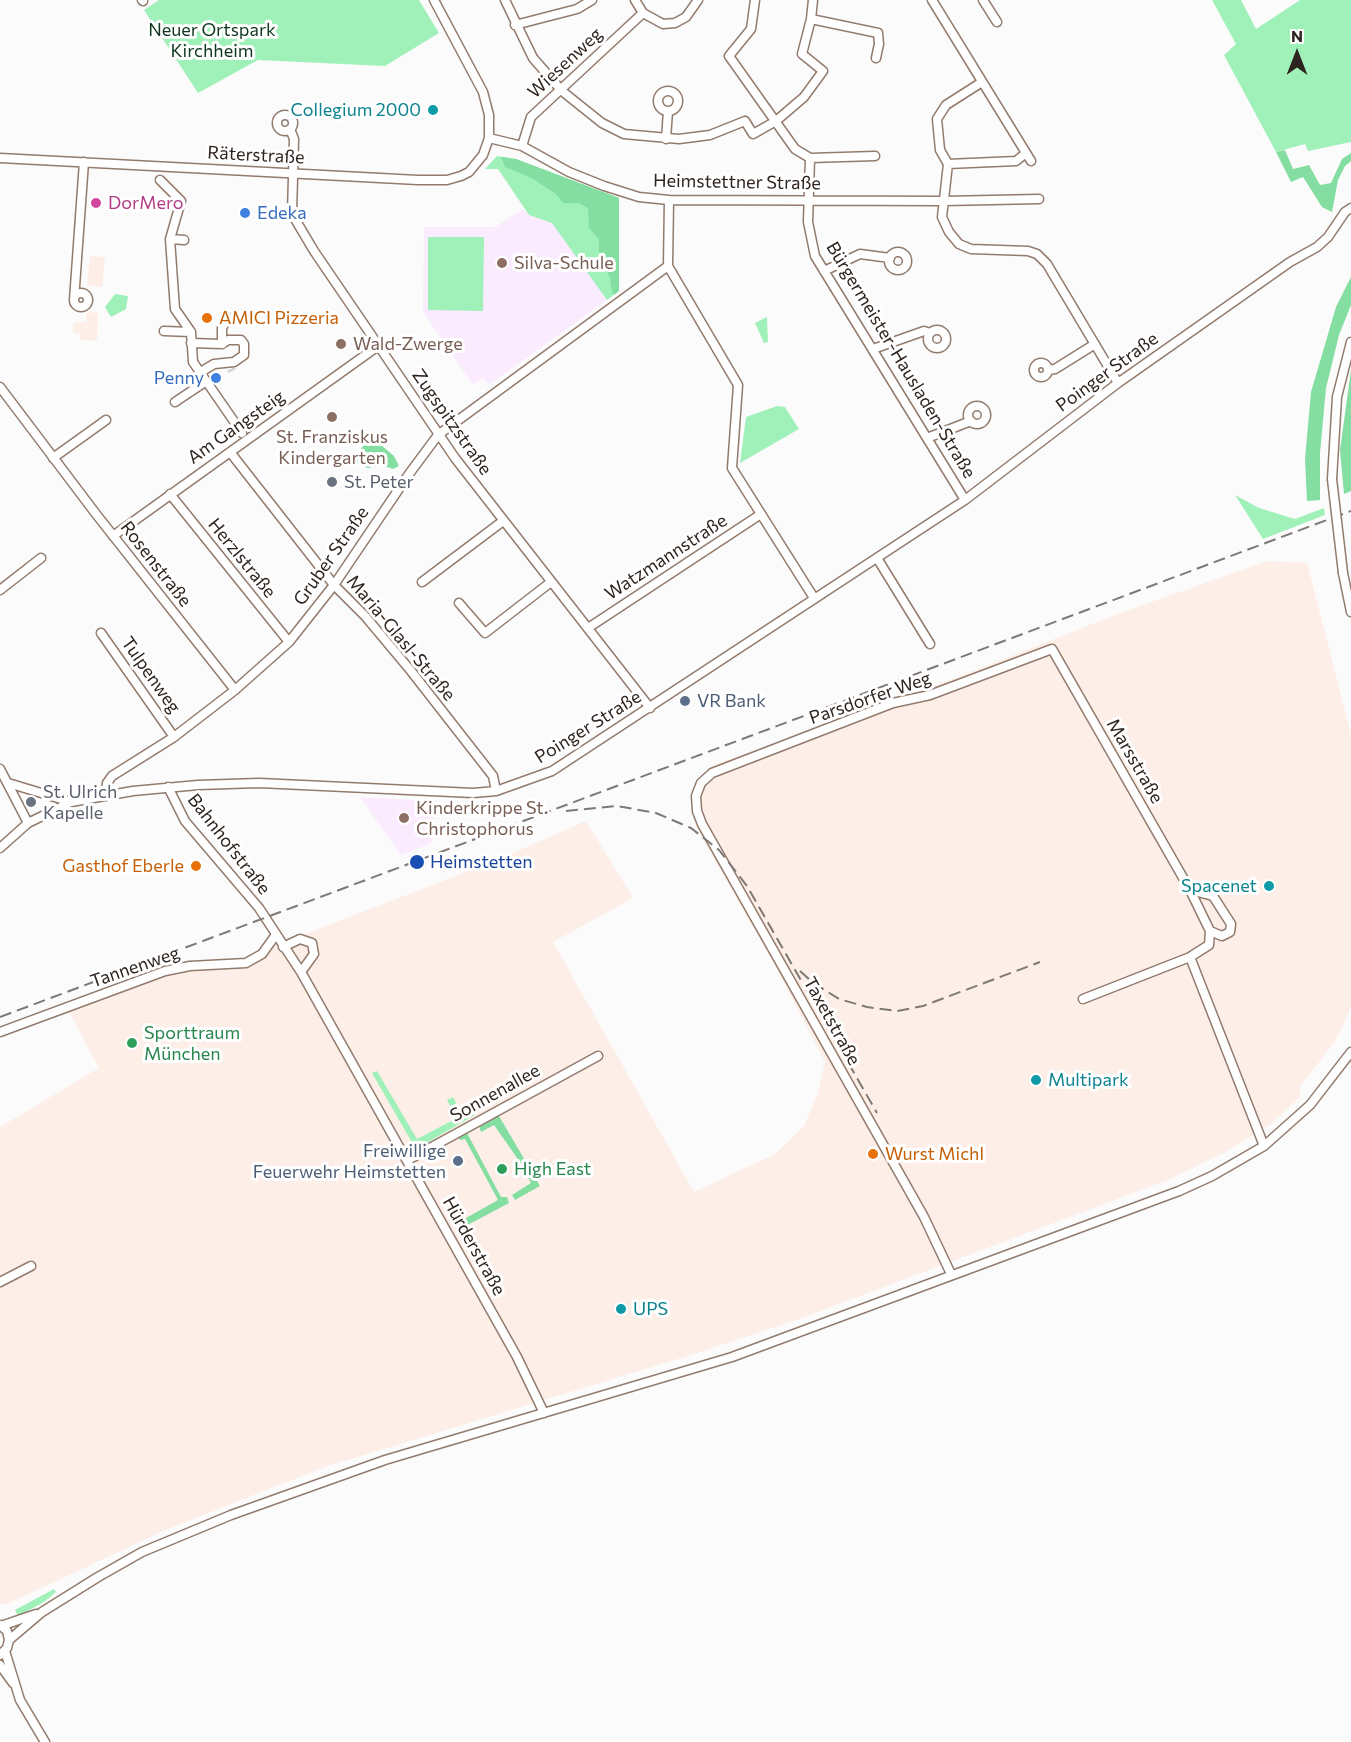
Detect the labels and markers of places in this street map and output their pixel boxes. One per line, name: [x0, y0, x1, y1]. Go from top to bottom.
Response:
place label: Collegium 2000: [291, 99, 421, 121]
marker: Collegium 2000: [426, 103, 440, 117]
place label: DorMero: [108, 192, 184, 214]
marker: DorMero: [89, 196, 103, 210]
place label: Edeka: [257, 202, 307, 224]
marker: Edeka: [238, 206, 252, 220]
place label: Silva-Schule: [514, 252, 614, 274]
marker: Silva-Schule: [495, 256, 509, 270]
place label: AMICI Pizzeria: [219, 307, 339, 329]
marker: AMICI Pizzeria: [200, 311, 214, 325]
place label: Wald-Zwerge: [353, 333, 463, 355]
marker: Wald-Zwerge: [334, 337, 348, 351]
place label: Penny: [154, 367, 204, 389]
marker: Penny: [209, 371, 223, 385]
marker: St. Franziskus Kindergarten: [325, 410, 339, 424]
place label: St. Franziskus Kindergarten: [276, 426, 388, 468]
place label: St. Peter: [344, 471, 414, 493]
marker: St. Peter: [325, 475, 339, 489]
place label: VR Bank: [697, 690, 766, 712]
marker: VR Bank: [678, 694, 692, 708]
place label: St. Ulrich Kapelle: [43, 781, 117, 824]
marker: St. Ulrich Kapelle: [24, 795, 38, 809]
place label: Kinderkrippe St. Christophorus: [416, 797, 548, 840]
marker: Kinderkrippe St. Christophorus: [397, 811, 411, 825]
place label: Heimstetten: [430, 851, 533, 873]
marker: Heimstetten: [408, 853, 426, 871]
place label: Gasthof Eberle: [62, 855, 184, 877]
marker: Gasthof Eberle: [189, 859, 203, 873]
place label: Spacenet: [1181, 875, 1257, 897]
marker: Spacenet: [1262, 879, 1276, 893]
place label: Sporttraum München: [144, 1022, 240, 1064]
marker: Sporttraum München: [125, 1036, 139, 1050]
place label: Multipark: [1048, 1069, 1129, 1091]
marker: Multipark: [1029, 1073, 1043, 1087]
place label: Freiwillige Feuerwehr Heimstetten: [253, 1140, 446, 1182]
place label: Wurst Michl: [885, 1143, 984, 1165]
marker: Wurst Michl: [866, 1147, 880, 1161]
marker: Freiwillige Feuerwehr Heimstetten: [451, 1154, 465, 1168]
place label: High East: [514, 1158, 591, 1180]
marker: High East: [495, 1162, 509, 1176]
place label: UPS: [633, 1298, 668, 1320]
marker: UPS: [614, 1302, 628, 1316]

